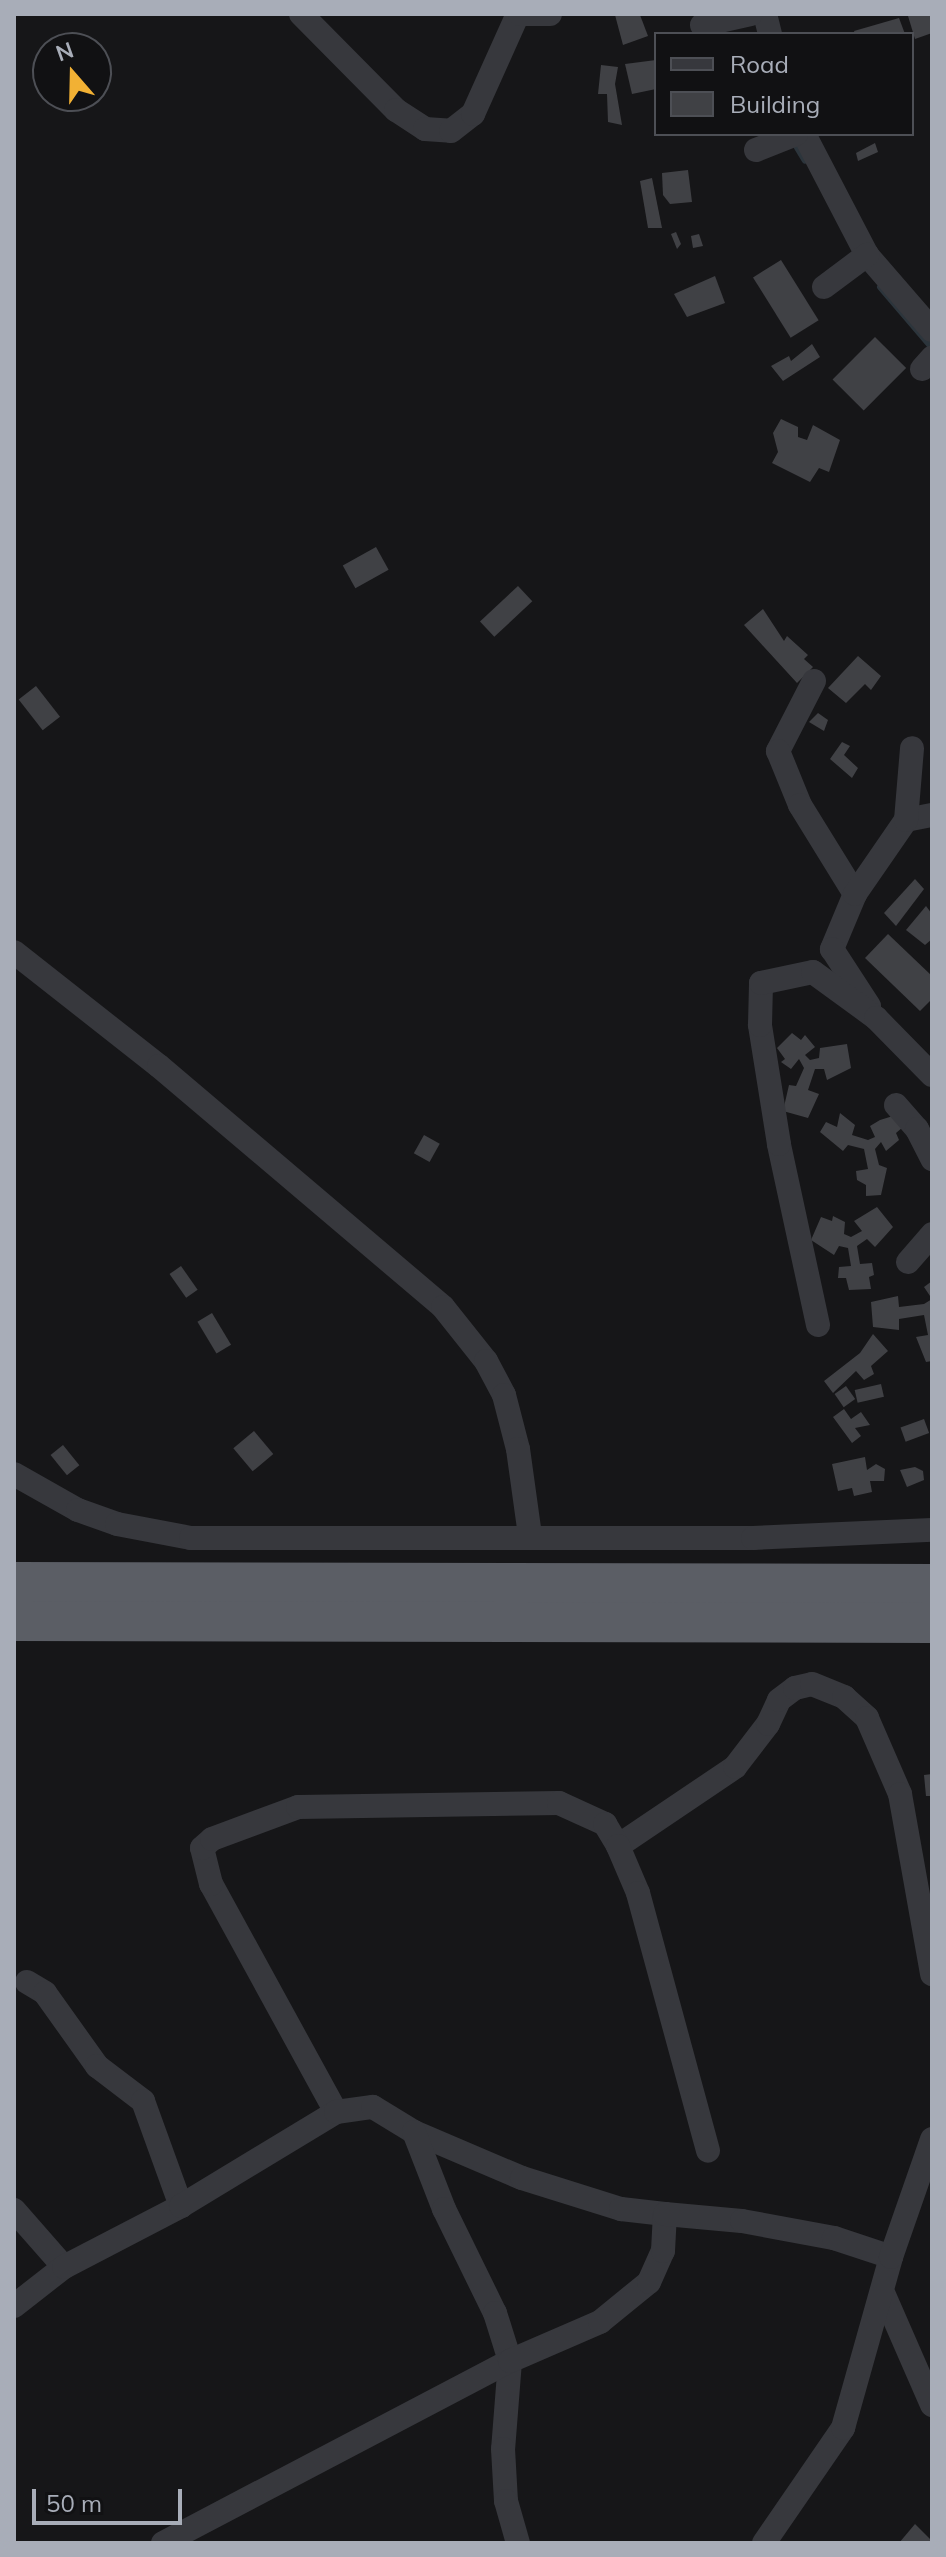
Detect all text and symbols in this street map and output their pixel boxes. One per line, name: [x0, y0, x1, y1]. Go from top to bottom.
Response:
north arrow: [32, 32, 112, 112]
legend: [654, 32, 914, 136]
text: N: [52, 35, 77, 67]
text: Road: [730, 49, 789, 79]
text: Building: [730, 89, 820, 119]
scale bar: [36, 2473, 186, 2523]
text: 50 m: [46, 2488, 102, 2518]

